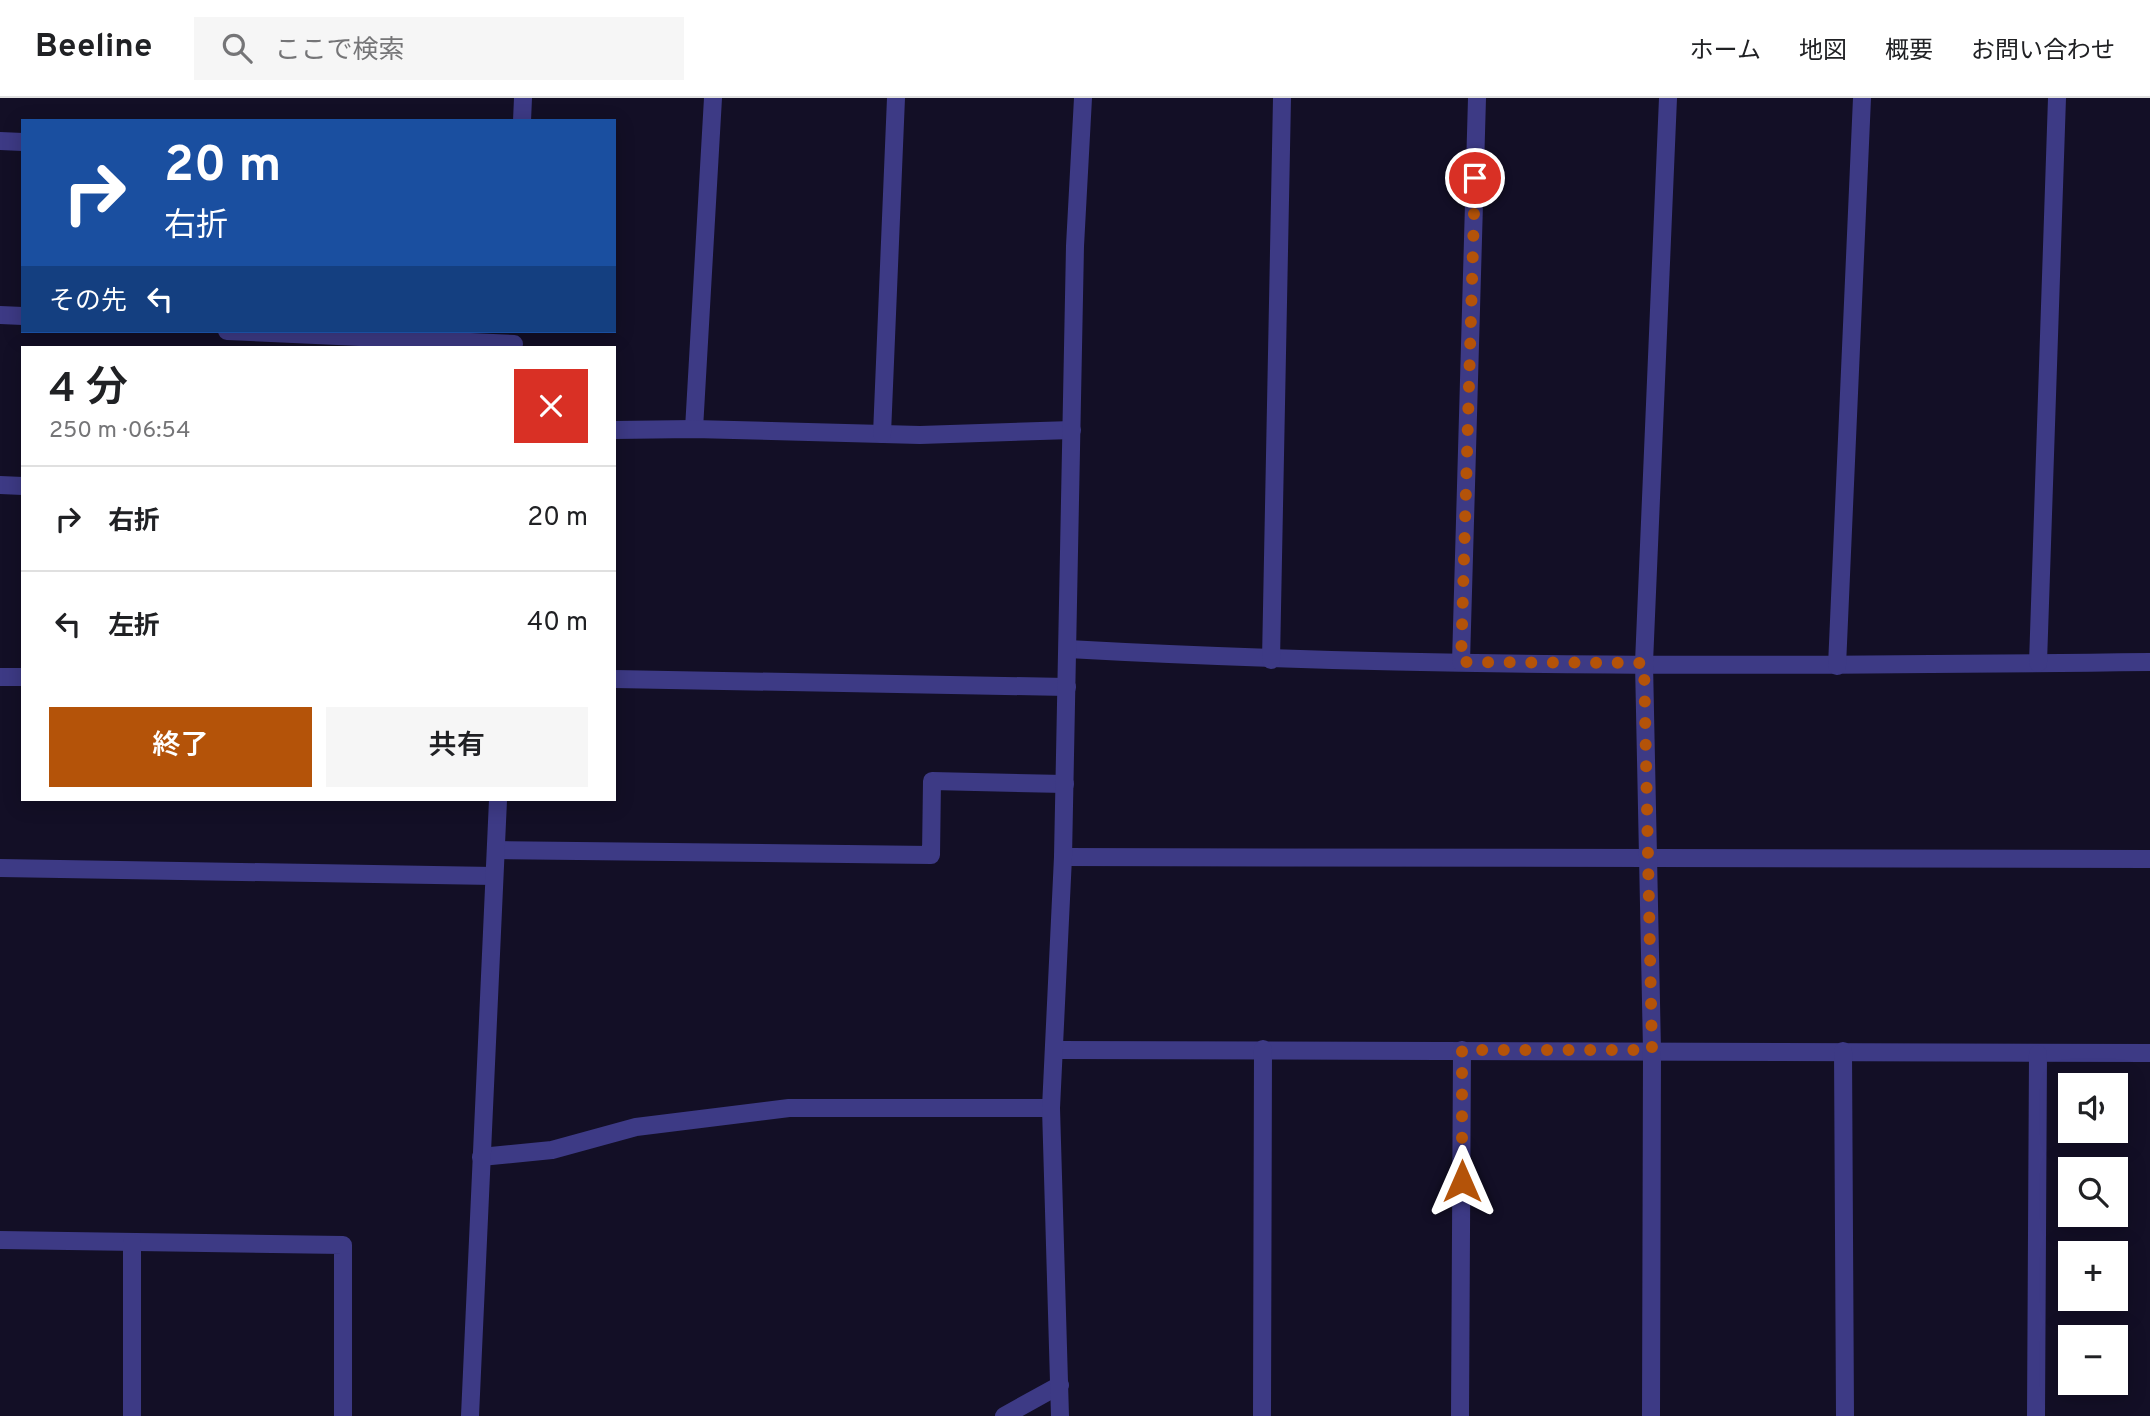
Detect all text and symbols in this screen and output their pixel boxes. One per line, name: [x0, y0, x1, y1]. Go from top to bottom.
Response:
search box: [194, 17, 684, 80]
text: Beeline: [35, 27, 152, 69]
icon: search: [218, 29, 256, 67]
text: ここで検索: [274, 35, 404, 68]
text: ホーム: [1690, 37, 1761, 67]
text: 地図: [1799, 37, 1847, 67]
text: 概要: [1885, 37, 1933, 67]
text: お問い合わせ: [1971, 37, 2115, 67]
text: 20 m: [164, 137, 281, 199]
icon: right: [49, 147, 140, 238]
pin: [1445, 148, 1505, 208]
icon: arrive: [1456, 159, 1494, 197]
text: 右折: [164, 207, 228, 247]
icon: left: [141, 280, 179, 318]
text: その先: [49, 286, 127, 319]
text: 4 分: [49, 364, 128, 417]
button: close: [514, 369, 588, 443]
text: 250 m · 06:54: [49, 417, 190, 446]
icon: right: [49, 500, 87, 538]
text: 20 m: [527, 502, 588, 535]
text: 右折: [108, 506, 160, 539]
icon: left: [49, 605, 87, 643]
text: 40 m: [527, 607, 588, 640]
text: 左折: [108, 611, 160, 644]
button: 終了: [49, 707, 312, 787]
button: 共有: [326, 707, 588, 787]
map controls: [2058, 1073, 2128, 1395]
button: sound: [2058, 1073, 2128, 1143]
position arrow: [1425, 1144, 1499, 1218]
button: search: [2058, 1157, 2128, 1227]
button: +: [2058, 1241, 2128, 1311]
button: −: [2058, 1325, 2128, 1395]

